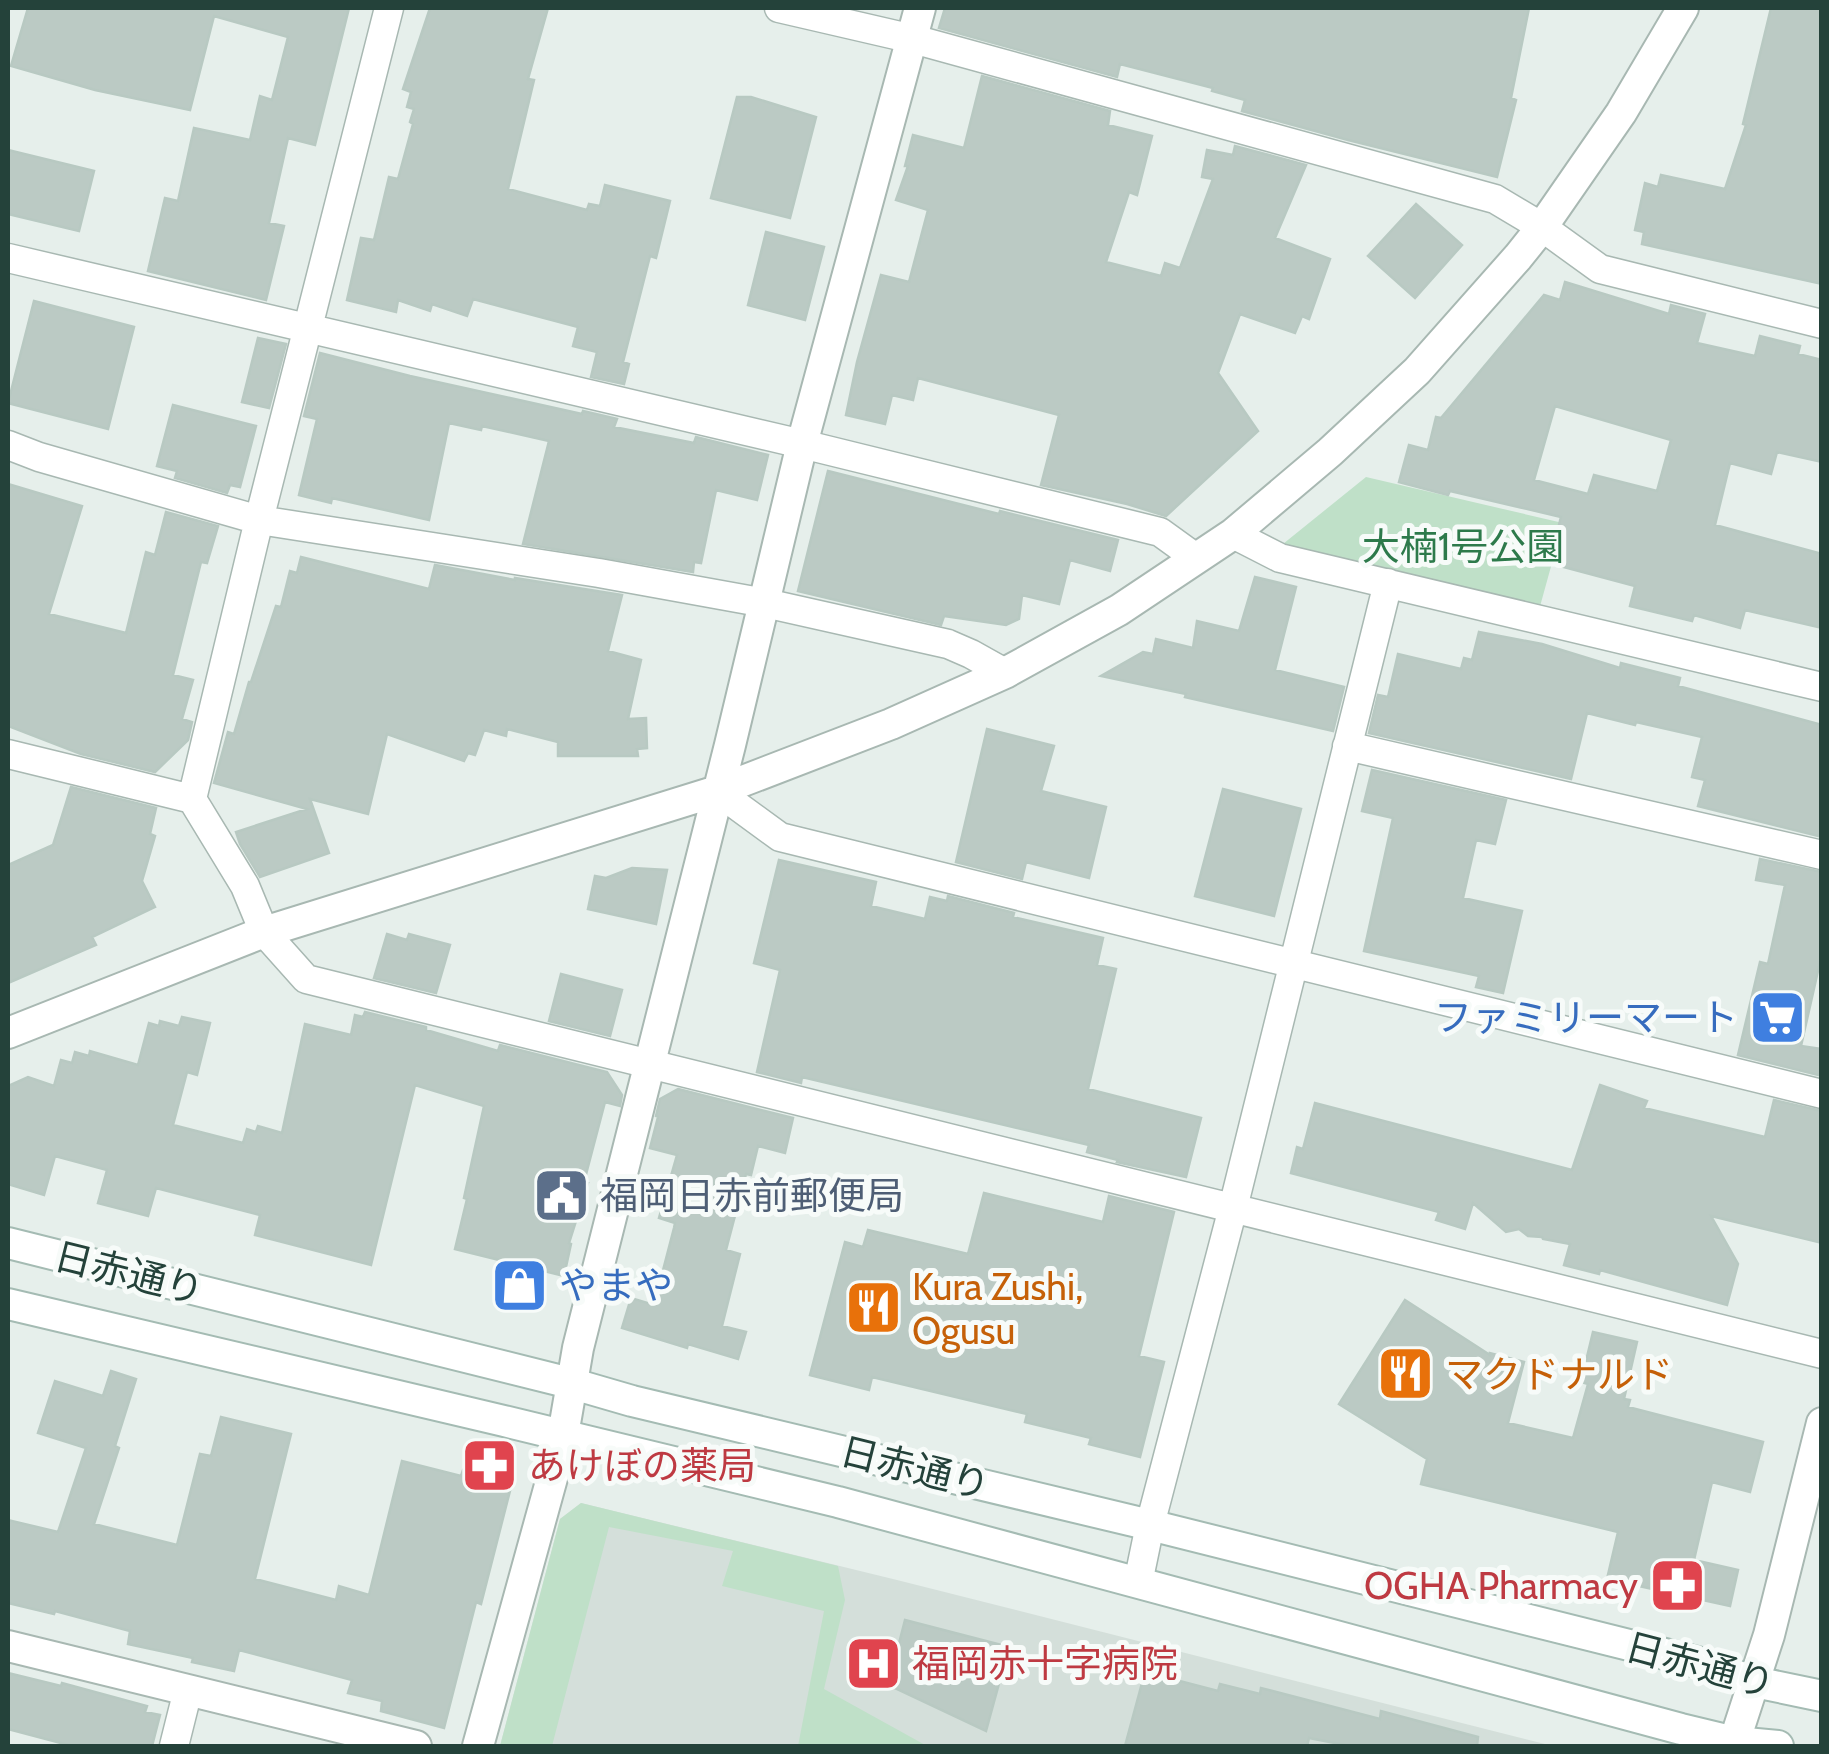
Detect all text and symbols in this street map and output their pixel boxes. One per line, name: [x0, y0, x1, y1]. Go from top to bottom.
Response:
park label: 大楠1号公園: [1362, 523, 1564, 570]
supermarket icon: ファミリーマート: [1747, 987, 1807, 1047]
place label: ファミリーマート: [1434, 994, 1738, 1041]
public building icon: 福岡日赤前郵便局: [531, 1165, 591, 1225]
place label: 福岡日赤前郵便局: [600, 1172, 904, 1219]
street label: 日赤通り: [50, 1232, 208, 1314]
shop icon: やまや: [490, 1255, 550, 1315]
place label: やまや: [559, 1262, 673, 1309]
place label: Kura Zushi, Ogusu: [912, 1263, 1083, 1354]
restaurant icon: Kura Zushi, Ogusu: [843, 1278, 903, 1338]
restaurant icon: マクドナルド: [1376, 1344, 1436, 1404]
place label: マクドナルド: [1445, 1351, 1673, 1398]
street label: 日赤通り: [836, 1427, 994, 1509]
pharmacy icon: あけぼの薬局: [459, 1435, 519, 1495]
place label: あけぼの薬局: [528, 1442, 756, 1489]
pharmacy icon: OGHA Pharmacy: [1647, 1555, 1707, 1615]
place label: OGHA Pharmacy: [1364, 1562, 1638, 1609]
street label: 日赤通り: [1620, 1623, 1780, 1707]
hospital icon: 福岡赤十字病院: [843, 1633, 903, 1693]
place label: 福岡赤十字病院: [912, 1640, 1178, 1687]

